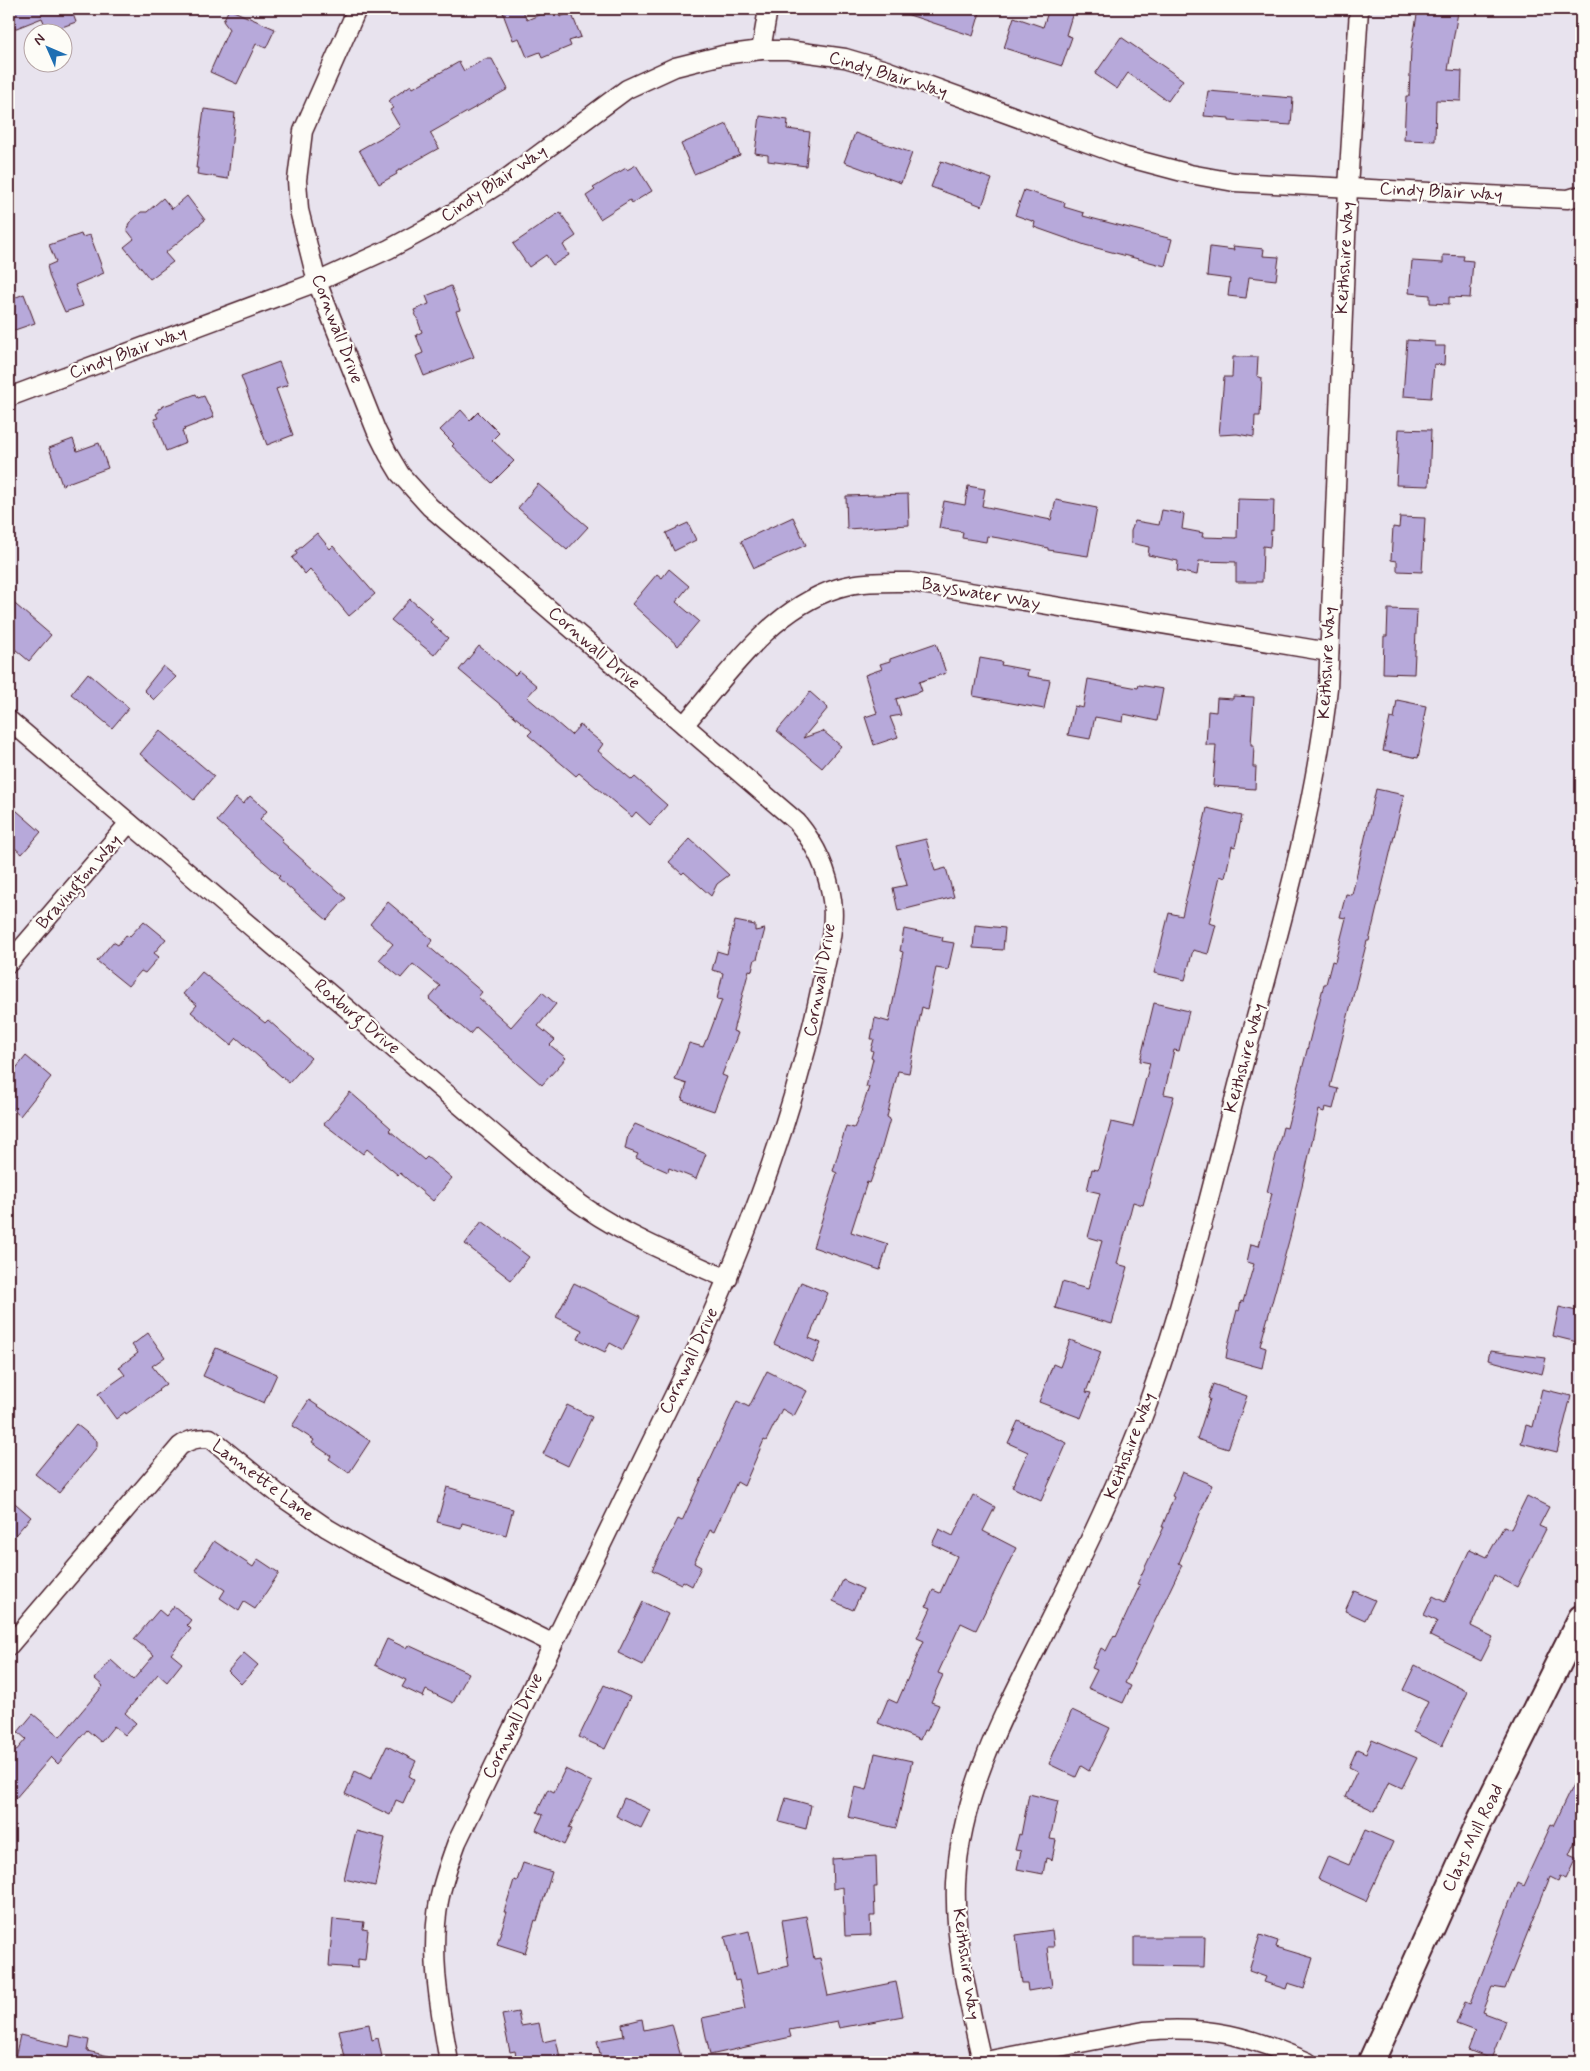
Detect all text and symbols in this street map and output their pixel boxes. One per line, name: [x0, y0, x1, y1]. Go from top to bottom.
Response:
north arrow: [22, 22, 72, 72]
text: N: [30, 30, 49, 49]
street label: Cindy Blair Way: [826, 46, 950, 104]
street label: Cindy Blair Way: [436, 140, 552, 228]
street label: Cindy Blair Way: [1379, 177, 1503, 207]
street label: Keithshire Way: [1330, 201, 1360, 315]
street label: Cornwall Drive: [305, 271, 369, 387]
street label: Cindy Blair Way: [66, 321, 190, 385]
street label: Bayswater Way: [920, 572, 1042, 616]
street label: Cornwall Drive: [543, 601, 645, 695]
street label: Keithshire Way: [1312, 606, 1342, 720]
street label: Bravington Way: [31, 829, 128, 936]
street label: Cornwall Drive: [798, 921, 842, 1039]
street label: Roxburg Drive: [307, 974, 405, 1062]
street label: Keithshire Way: [1219, 1001, 1271, 1115]
street label: Cornwall Drive: [654, 1304, 724, 1418]
street label: Keithshire Way: [1099, 1389, 1161, 1503]
street label: Lannette Lane: [207, 1434, 319, 1528]
street label: Cornwall Drive: [477, 1669, 549, 1783]
street label: Clays Mill Road: [1437, 1780, 1509, 1896]
street label: Keithshire Way: [946, 1907, 986, 2021]

